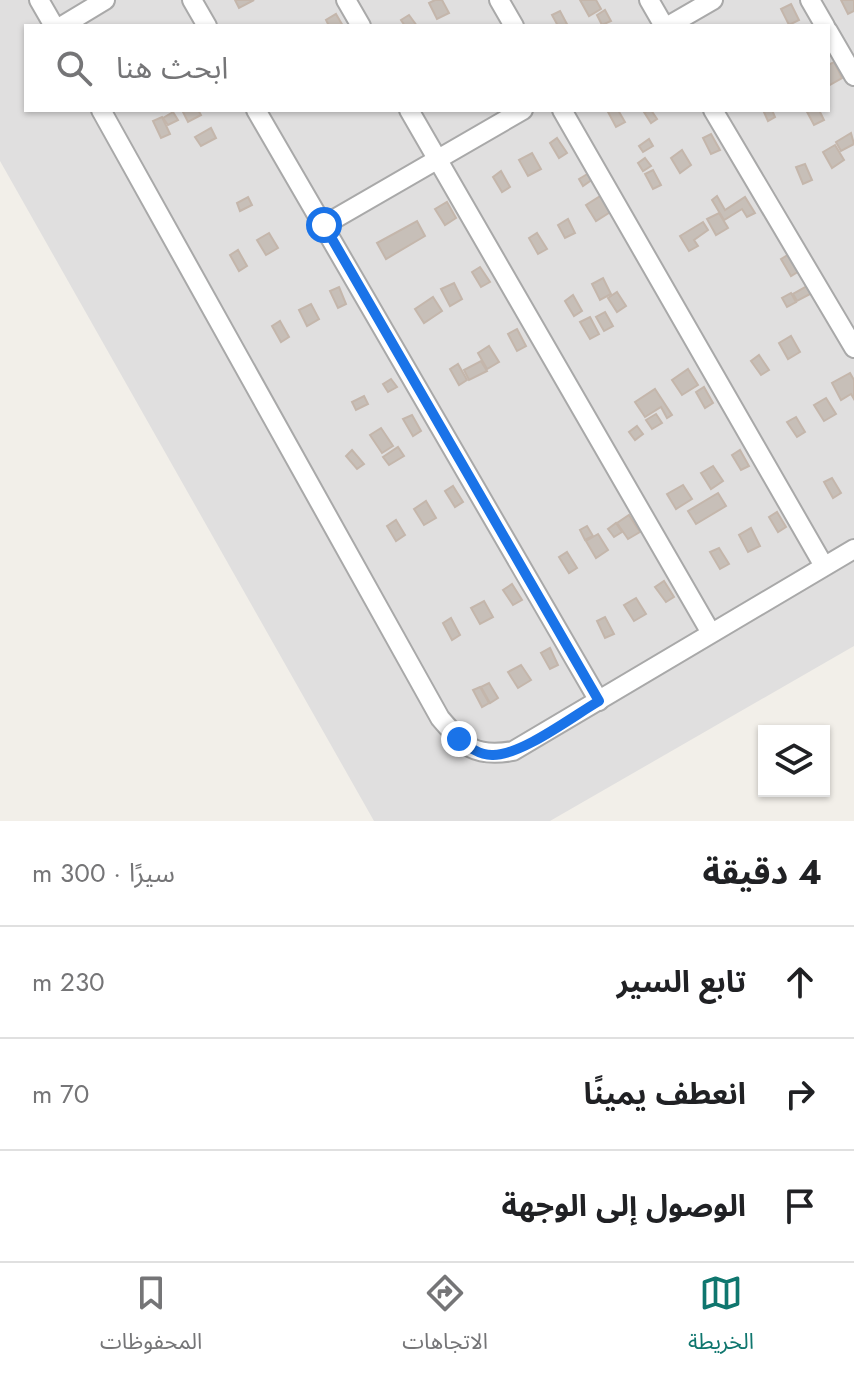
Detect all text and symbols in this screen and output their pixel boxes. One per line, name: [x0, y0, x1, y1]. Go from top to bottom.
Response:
search box: [24, 24, 830, 112]
icon: search: [52, 46, 96, 90]
text: ابحث هنا: [116, 46, 228, 89]
route start: [306, 207, 342, 243]
route end: [441, 721, 477, 757]
map controls: [758, 725, 830, 797]
button: layers: [758, 725, 830, 797]
text: 4 دقيقة: [703, 848, 822, 897]
text: سيرًا · 300 m: [32, 854, 175, 892]
text: تابع السير: [617, 960, 746, 1003]
icon: ahead: [778, 960, 822, 1004]
text: 230 m: [32, 963, 105, 1001]
text: انعطف يمينًا: [584, 1072, 746, 1115]
icon: right: [778, 1072, 822, 1116]
text: 70 m: [32, 1075, 89, 1113]
text: الوصول إلى الوجهة: [501, 1184, 746, 1227]
icon: arrive: [778, 1184, 822, 1228]
tab: المحفوظات: [100, 1271, 202, 1365]
tab: الاتجاهات: [402, 1271, 488, 1365]
tab: الخريطة: [688, 1271, 754, 1365]

